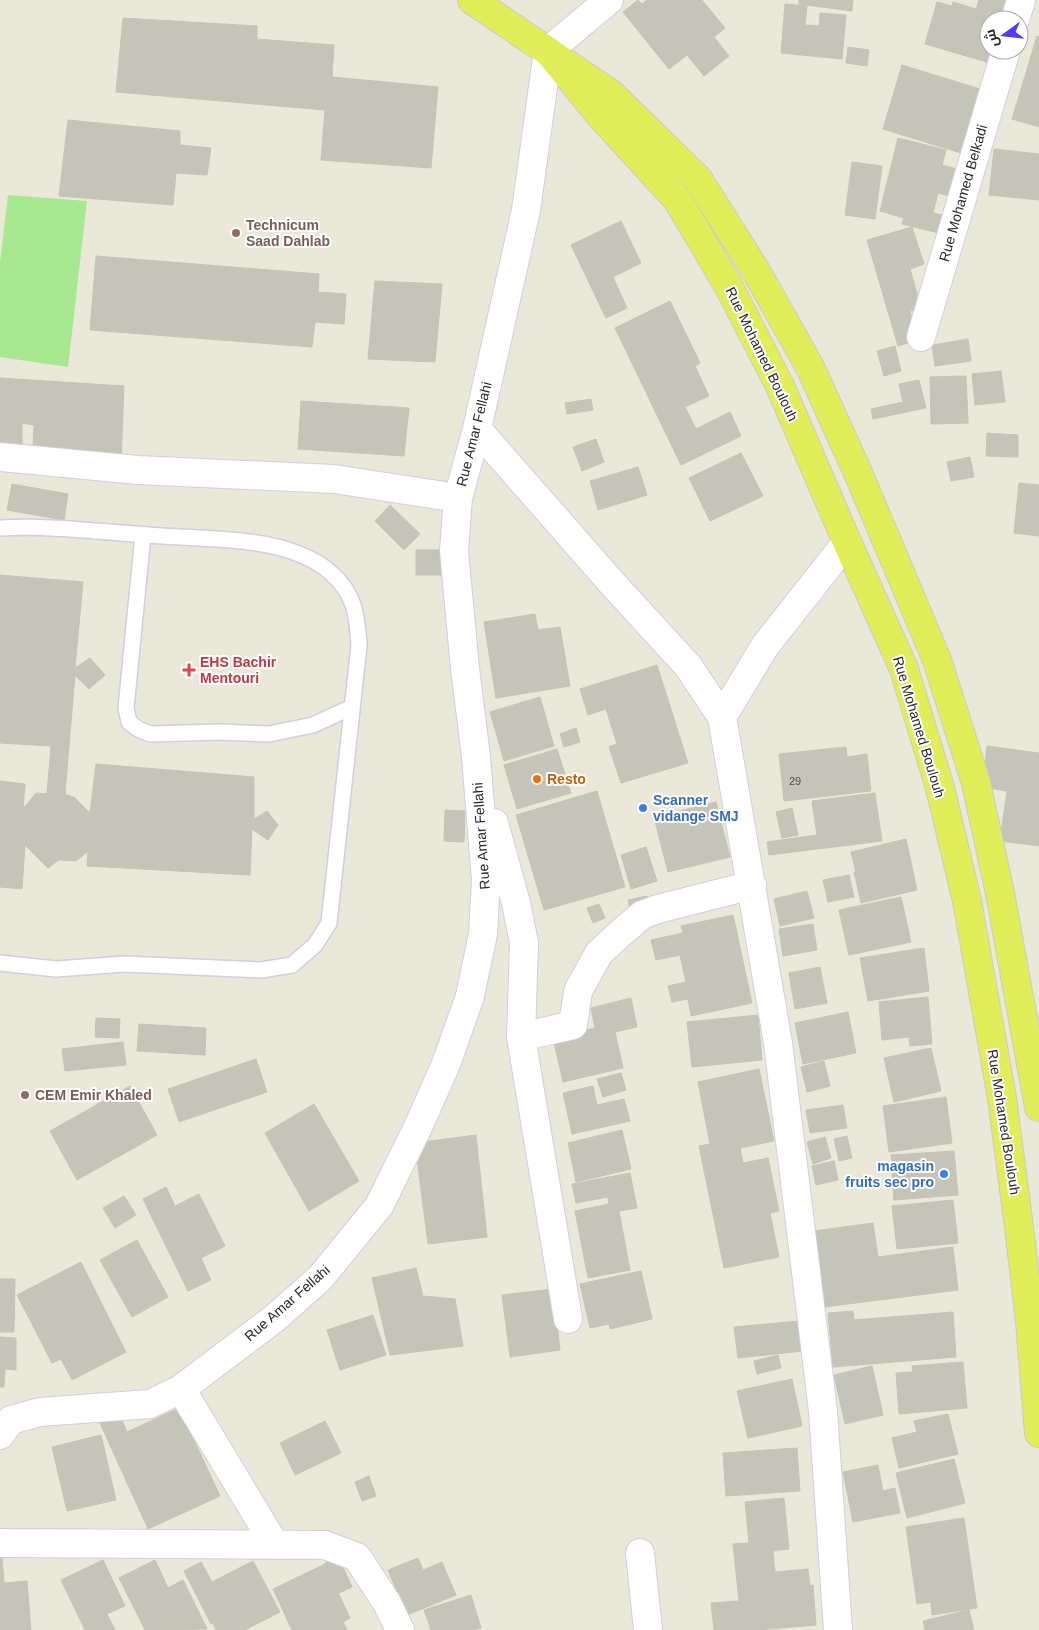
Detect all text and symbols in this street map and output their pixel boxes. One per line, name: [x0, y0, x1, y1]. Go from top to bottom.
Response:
north arrow: [979, 10, 1029, 60]
text: ش: [981, 27, 1002, 49]
street label: Rue Mohamed Belkadi: [936, 123, 990, 263]
place label: Technicum Saad Dahlab: [246, 217, 330, 249]
marker: Technicum Saad Dahlab: [230, 227, 242, 239]
street label: Rue Mohamed Boulouh: [723, 284, 801, 424]
street label: Rue Amar Fellahi: [453, 380, 495, 488]
place label: EHS Bachir Mentouri: [200, 654, 277, 686]
street label: Rue Mohamed Boulouh: [890, 654, 948, 800]
marker: EHS Bachir Mentouri: [182, 663, 196, 677]
place label: Resto: [547, 771, 586, 787]
marker: Resto: [531, 773, 543, 785]
house number: 29: [789, 775, 801, 787]
street label: Rue Amar Fellahi: [469, 782, 493, 890]
place label: Scanner vidange SMJ: [653, 792, 739, 824]
marker: Scanner vidange SMJ: [637, 802, 649, 814]
street label: Rue Mohamed Boulouh: [985, 1048, 1023, 1196]
place label: CEM Emir Khaled: [35, 1087, 152, 1103]
marker: CEM Emir Khaled: [19, 1089, 31, 1101]
place label: magasin fruits sec pro: [845, 1158, 934, 1190]
marker: magasin fruits sec pro: [938, 1168, 950, 1180]
street label: Rue Amar Fellahi: [241, 1262, 333, 1344]

